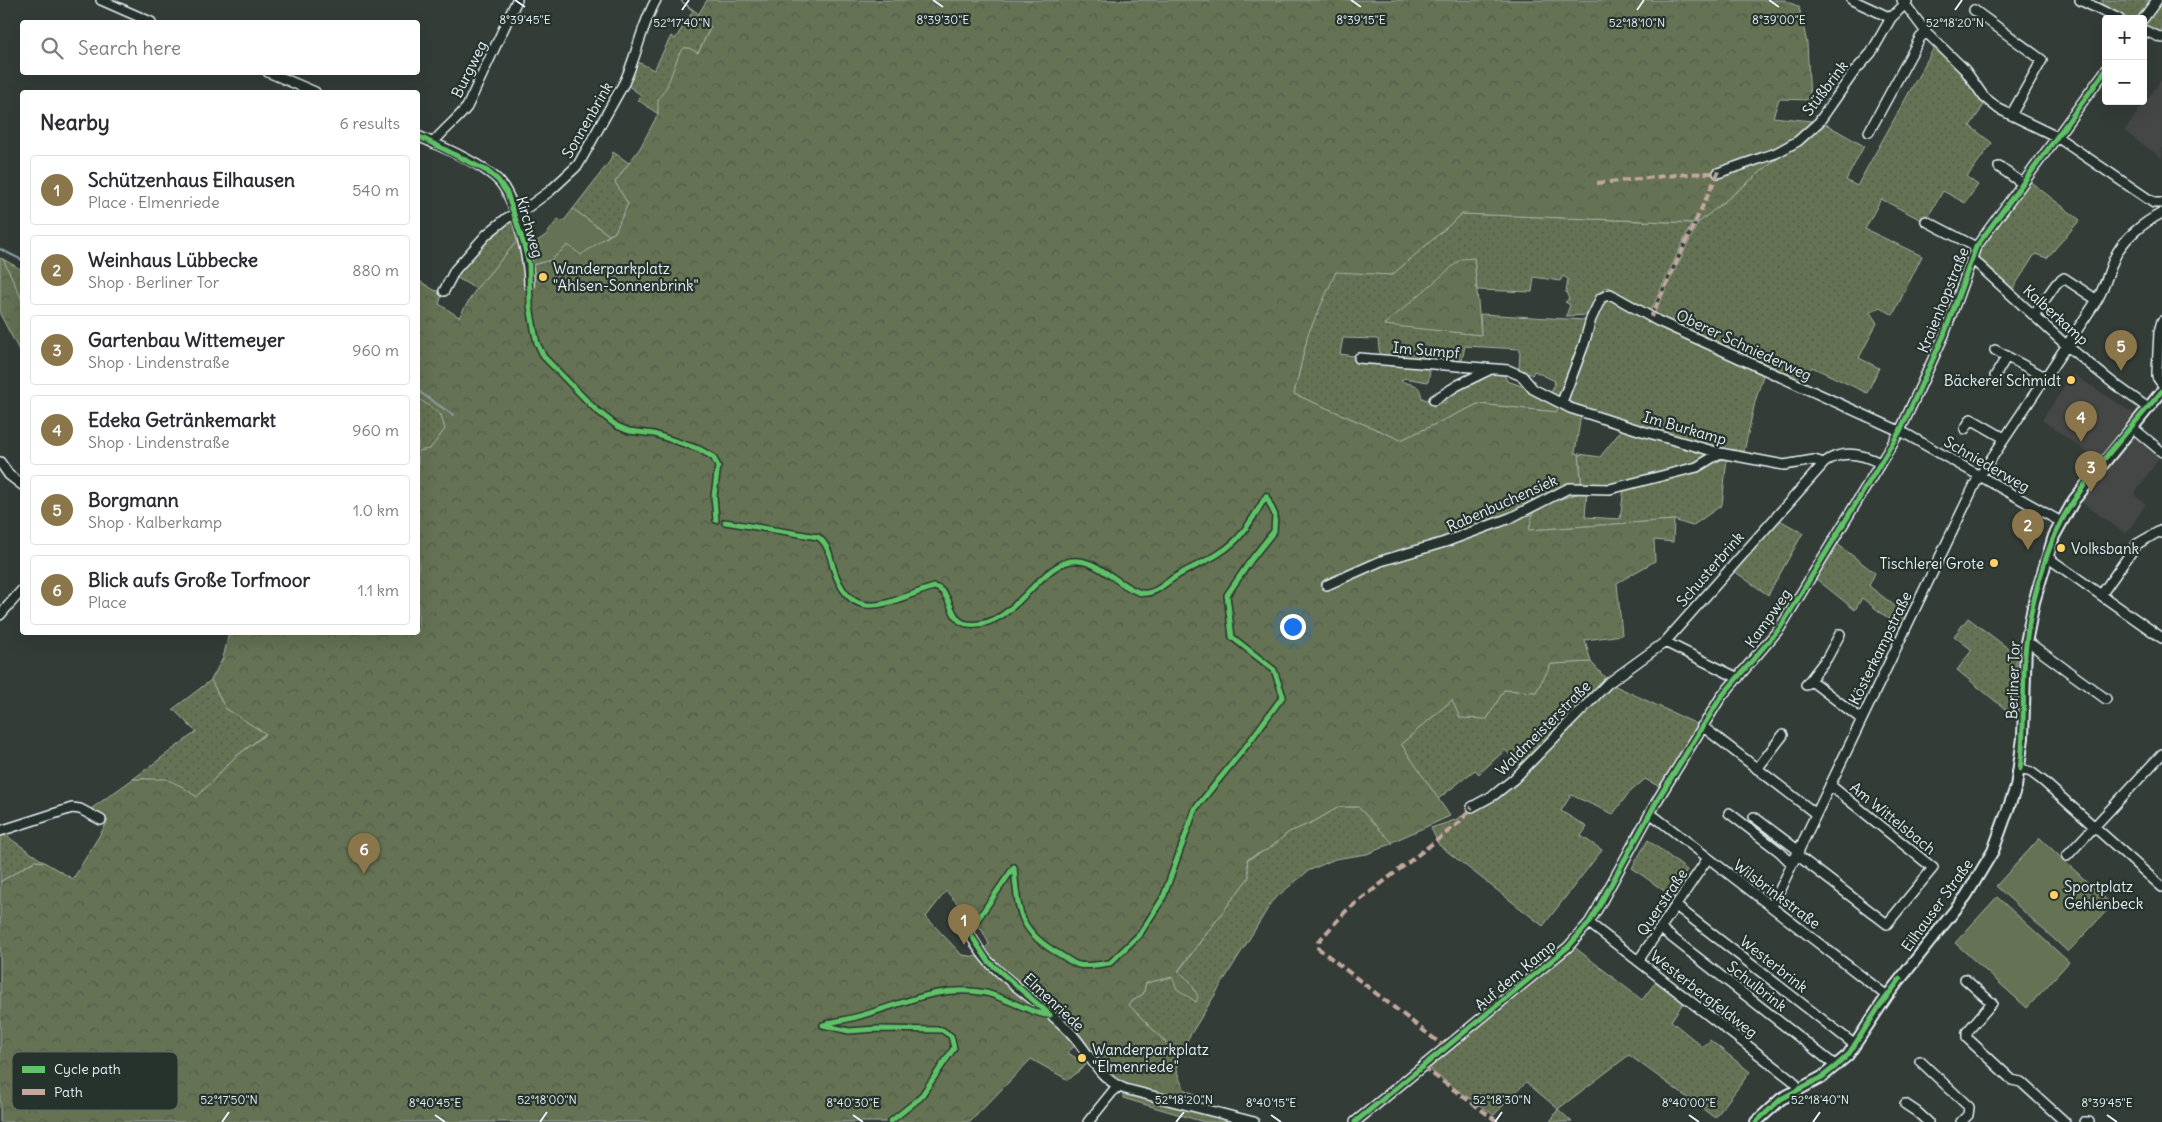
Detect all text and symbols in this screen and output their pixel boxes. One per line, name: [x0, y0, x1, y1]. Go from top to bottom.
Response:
text: 8°39'45"E: [499, 12, 551, 27]
text: 8°39'30"E: [917, 12, 969, 27]
text: 8°39'15"E: [1336, 12, 1386, 27]
text: 8°39'00"E: [1752, 12, 1806, 27]
text: 52°17'40"N: [653, 15, 711, 30]
text: 52°18'10"N: [1609, 15, 1665, 30]
text: 52°18'20"N: [1926, 15, 1984, 30]
map controls: [2102, 15, 2147, 105]
button: +: [2102, 15, 2147, 60]
search box: [20, 20, 420, 75]
icon: search: [38, 34, 66, 62]
text: Search here: [78, 36, 181, 60]
street label: Burgweg: [447, 37, 491, 101]
street label: Stüßbrink: [1798, 56, 1852, 119]
button: −: [2102, 60, 2147, 105]
street label: Sonnenbrink: [558, 78, 617, 162]
text: Nearby: [40, 109, 110, 136]
text: 6 results: [339, 113, 400, 133]
text: Schützenhaus Eilhausen: [88, 168, 295, 192]
text: 1: [54, 180, 60, 200]
text: 540 m: [352, 180, 399, 200]
text: Place · Elmenriede: [88, 192, 220, 212]
street label: Kirchweg: [512, 194, 548, 260]
street label: Kraienhopstraße: [1913, 244, 1973, 356]
text: Weinhaus Lübbecke: [88, 248, 258, 272]
place label: Wanderparkplatz "Ahlsen-Sonnenbrink": [553, 259, 699, 295]
text: 2: [53, 260, 61, 280]
text: 880 m: [352, 260, 399, 280]
marker: Wanderparkplatz "Ahlsen-Sonnenbrink": [537, 271, 549, 283]
text: Shop · Berliner Tor: [88, 272, 219, 292]
street label: Kalberkamp: [2019, 281, 2093, 349]
street label: Oberer Schniederweg: [1673, 305, 1815, 385]
text: Gartenbau Wittemeyer: [88, 328, 285, 352]
pin: 5: [2105, 330, 2137, 371]
street label: Im Sumpf: [1392, 338, 1461, 362]
text: 3: [52, 340, 62, 360]
text: 960 m: [352, 340, 399, 360]
text: Shop · Lindenstraße: [88, 352, 230, 372]
place label: Bäckerei Schmidt: [1944, 371, 2061, 390]
marker: Bäckerei Schmidt: [2065, 374, 2077, 386]
pin: 4: [2065, 401, 2097, 442]
street label: Im Burkamp: [1641, 407, 1729, 449]
text: Edeka Getränkemarkt: [88, 408, 276, 432]
text: 4: [52, 420, 62, 440]
text: 960 m: [352, 420, 399, 440]
text: Shop · Lindenstraße: [88, 432, 230, 452]
street label: Schniederweg: [1941, 432, 2033, 496]
pin: 3: [2075, 451, 2107, 492]
street label: Rabenbuchensiek: [1444, 470, 1561, 536]
text: Borgmann: [88, 488, 179, 512]
text: 5: [52, 500, 62, 520]
text: 1.0 km: [353, 500, 399, 520]
pin: 2: [2012, 509, 2044, 550]
text: Shop · Kalberkamp: [88, 512, 222, 532]
street label: Schusterbrink: [1672, 527, 1748, 610]
place label: Volksbank: [2071, 539, 2140, 558]
marker: Volksbank: [2055, 542, 2067, 554]
place label: Tischlerei Grote: [1879, 554, 1984, 573]
marker: Tischlerei Grote: [1988, 557, 2000, 569]
text: Blick aufs Große Torfmoor: [88, 568, 310, 592]
text: 6: [52, 580, 62, 600]
text: 1.1 km: [358, 580, 399, 600]
street label: Kampweg: [1741, 585, 1795, 651]
street label: Kösterkampstraße: [1844, 588, 1916, 708]
text: Place: [88, 592, 127, 612]
your location: [1280, 614, 1306, 640]
street label: Berliner Tor: [2002, 640, 2024, 720]
street label: Waldmeisterstraße: [1491, 676, 1595, 780]
street label: Am Wittelsbach: [1846, 778, 1940, 859]
pin: 6: [348, 833, 380, 874]
street label: Wilsbrinkstraße: [1730, 855, 1824, 933]
street label: Eilhauser Straße: [1897, 855, 1977, 955]
street label: Querstraße: [1633, 865, 1691, 939]
place label: Sportplatz Gehlenbeck: [2064, 877, 2144, 913]
marker: Sportplatz Gehlenbeck: [2048, 889, 2060, 901]
pin: 1: [948, 904, 980, 945]
street label: Westerbrink: [1736, 932, 1812, 997]
street label: Auf dem Kamp: [1471, 936, 1559, 1014]
street label: Westerbergfeldweg: [1647, 946, 1761, 1042]
street label: Schulbrink: [1723, 957, 1791, 1015]
street label: Elmenriede: [1020, 969, 1088, 1035]
place label: Wanderparkplatz "Elmenriede": [1092, 1040, 1209, 1076]
legend: [12, 1052, 178, 1110]
marker: Wanderparkplatz "Elmenriede": [1076, 1052, 1088, 1064]
text: Cycle path: [54, 1060, 121, 1078]
text: Path: [54, 1083, 83, 1101]
text: 52°17'50"N: [200, 1092, 258, 1107]
text: 52°18'00"N: [517, 1092, 577, 1107]
text: 52°18'20"N: [1155, 1092, 1213, 1107]
text: 52°18'30"N: [1473, 1092, 1531, 1107]
text: 52°18'40"N: [1791, 1092, 1849, 1107]
text: 8°40'45"E: [409, 1095, 461, 1110]
text: 8°40'30"E: [826, 1095, 880, 1110]
text: 8°40'15"E: [1246, 1095, 1296, 1110]
text: 8°40'00"E: [1662, 1095, 1716, 1110]
text: 8°39'45"E: [2081, 1095, 2133, 1110]

